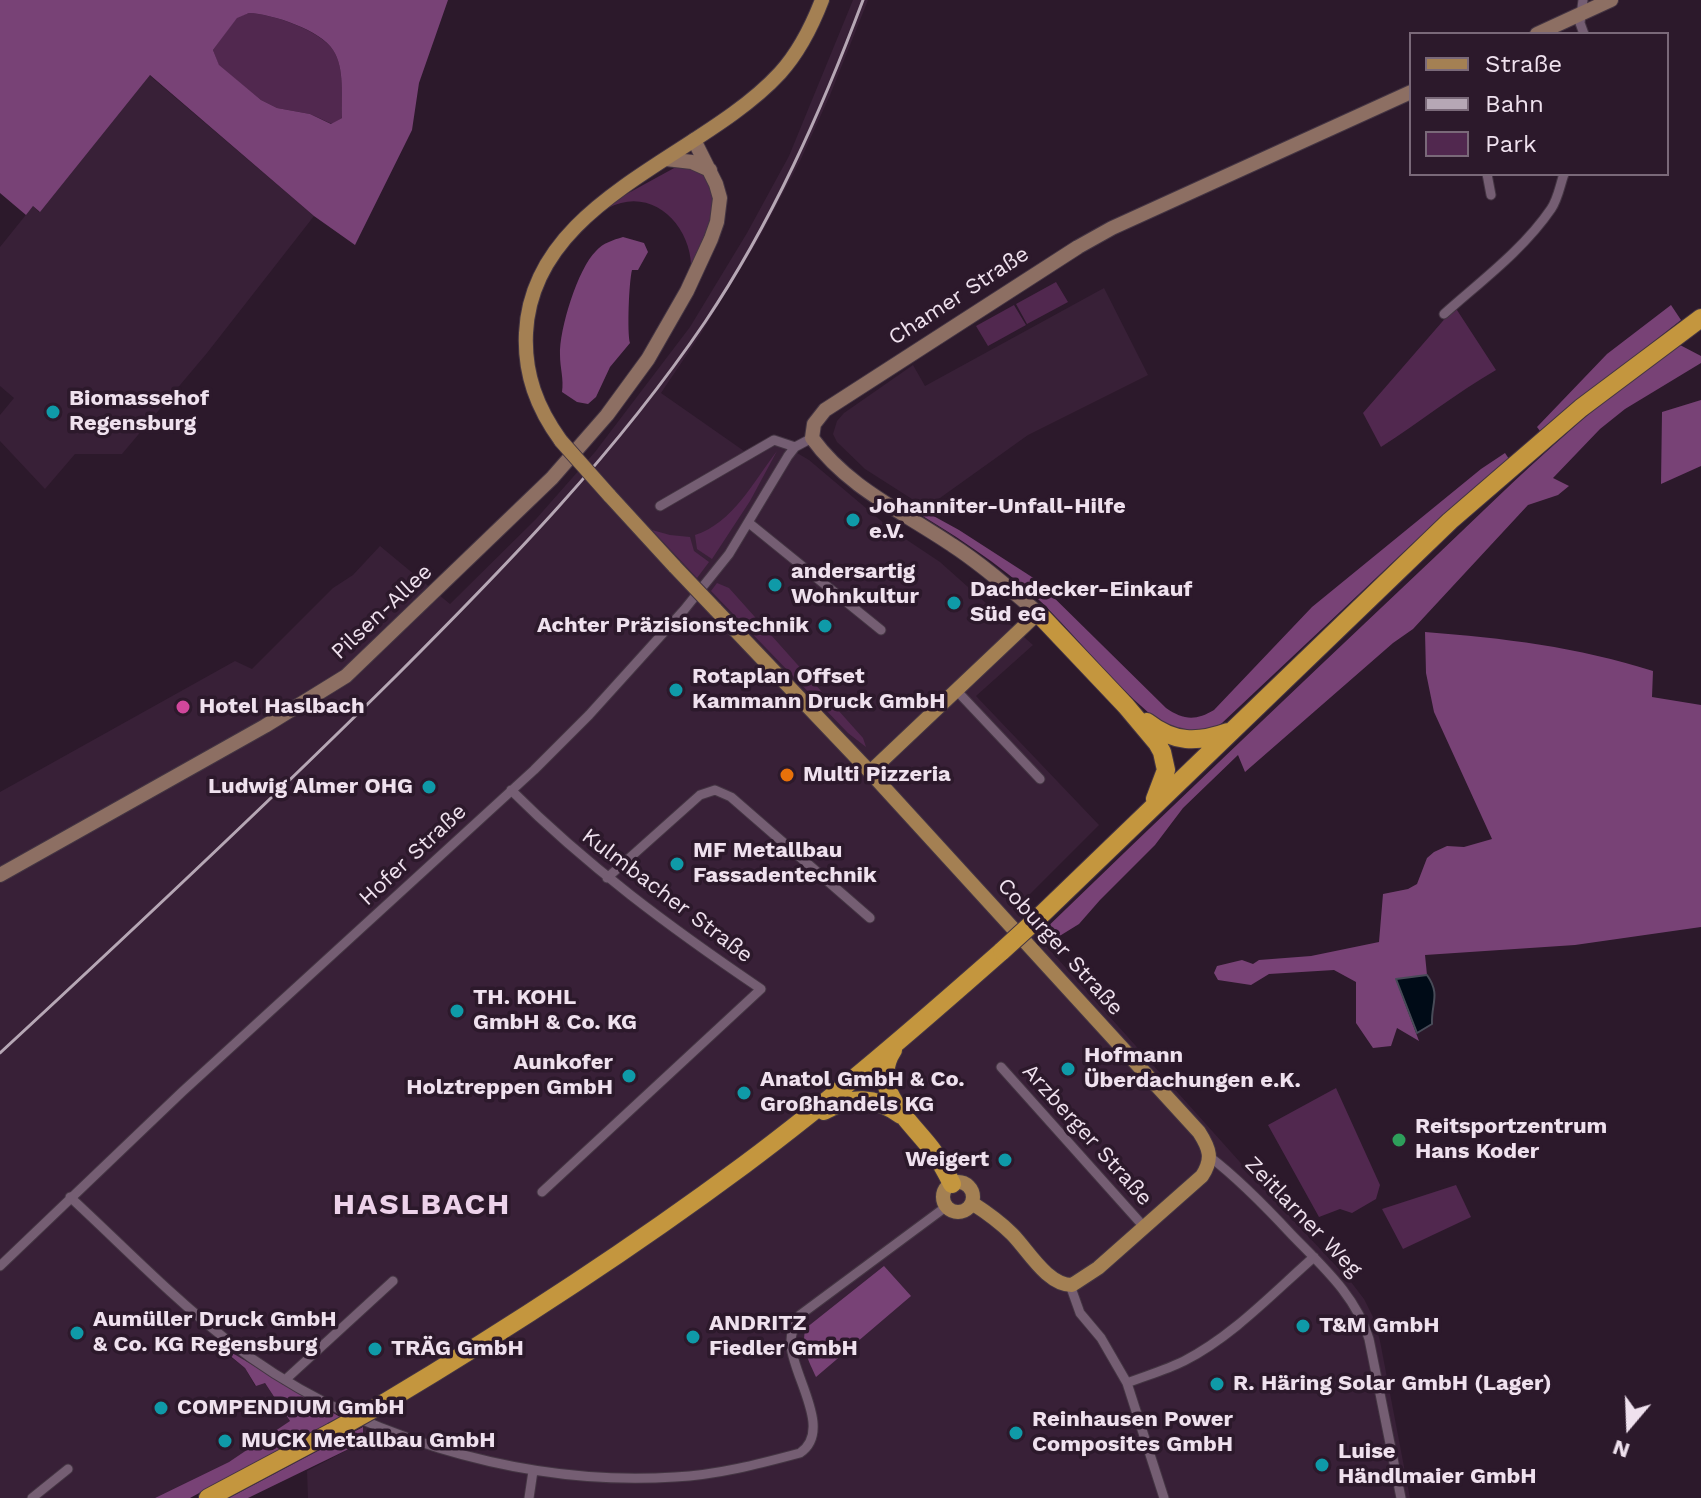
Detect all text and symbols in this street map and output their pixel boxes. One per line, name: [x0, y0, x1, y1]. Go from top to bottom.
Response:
legend: [1409, 32, 1669, 176]
text: Straße: [1485, 50, 1562, 78]
text: Bahn: [1485, 90, 1544, 118]
text: Park: [1485, 130, 1537, 158]
street label: Chamer Straße: [884, 241, 1034, 351]
place label: Biomassehof Regensburg: [69, 386, 209, 438]
marker: Biomassehof Regensburg: [44, 403, 62, 421]
place label: Johanniter-Unfall-Hilfe e.V.: [869, 494, 1126, 546]
marker: Johanniter-Unfall-Hilfe e.V.: [844, 511, 862, 529]
street label: Pilsen-Allee: [326, 559, 438, 665]
place label: andersartig Wohnkultur: [791, 559, 919, 610]
marker: andersartig Wohnkultur: [766, 576, 784, 594]
place label: Dachdecker-Einkauf Süd eG: [970, 577, 1192, 628]
marker: Dachdecker-Einkauf Süd eG: [945, 594, 963, 612]
place label: Achter Präzisionstechnik: [537, 613, 809, 639]
marker: Achter Präzisionstechnik: [816, 617, 834, 635]
place label: Rotaplan Offset Kammann Druck GmbH: [692, 664, 946, 716]
marker: Rotaplan Offset Kammann Druck GmbH: [667, 681, 685, 699]
place label: Hotel Haslbach: [199, 694, 365, 720]
marker: Hotel Haslbach: [174, 698, 192, 716]
place label: Multi Pizzeria: [803, 762, 951, 788]
marker: Multi Pizzeria: [778, 766, 796, 784]
place label: Ludwig Almer OHG: [208, 774, 413, 800]
marker: Ludwig Almer OHG: [420, 778, 438, 796]
street label: Hofer Straße: [354, 799, 472, 911]
street label: Kulmbacher Straße: [576, 823, 758, 969]
place label: MF Metallbau Fassadentechnik: [693, 838, 877, 890]
marker: MF Metallbau Fassadentechnik: [668, 855, 686, 873]
street label: Coburger Straße: [991, 873, 1129, 1021]
place label: TH. KOHL GmbH & Co. KG: [473, 985, 637, 1036]
marker: TH. KOHL GmbH & Co. KG: [448, 1002, 466, 1020]
place label: Hofmann Überdachungen e.K.: [1084, 1043, 1301, 1094]
place label: Aunkofer Holztreppen GmbH: [406, 1050, 613, 1102]
street label: Arzberger Straße: [1016, 1059, 1158, 1211]
marker: Hofmann Überdachungen e.K.: [1059, 1060, 1077, 1078]
marker: Aunkofer Holztreppen GmbH: [620, 1067, 638, 1085]
place label: Anatol GmbH & Co. Großhandels KG: [760, 1067, 965, 1118]
marker: Anatol GmbH & Co. Großhandels KG: [735, 1084, 753, 1102]
place label: Reitsportzentrum Hans Koder: [1415, 1114, 1607, 1166]
marker: Reitsportzentrum Hans Koder: [1390, 1131, 1408, 1149]
place label: Weigert: [905, 1147, 989, 1173]
marker: Weigert: [996, 1151, 1014, 1169]
street label: Zeitlarner Weg: [1239, 1151, 1367, 1283]
district label: HASLBACH: [333, 1187, 511, 1223]
place label: Aumüller Druck GmbH & Co. KG Regensburg: [93, 1307, 337, 1358]
place label: ANDRITZ Fiedler GmbH: [709, 1311, 858, 1362]
place label: T&M GmbH: [1319, 1313, 1440, 1339]
marker: T&M GmbH: [1294, 1317, 1312, 1335]
marker: Aumüller Druck GmbH & Co. KG Regensburg: [68, 1324, 86, 1342]
marker: ANDRITZ Fiedler GmbH: [684, 1328, 702, 1346]
place label: TRÄG GmbH: [391, 1336, 524, 1362]
marker: TRÄG GmbH: [366, 1340, 384, 1358]
place label: R. Häring Solar GmbH (Lager): [1233, 1371, 1552, 1397]
marker: R. Häring Solar GmbH (Lager): [1208, 1375, 1226, 1393]
north arrow: [1589, 1386, 1669, 1466]
place label: COMPENDIUM GmbH: [177, 1395, 404, 1421]
marker: COMPENDIUM GmbH: [152, 1399, 170, 1417]
place label: Reinhausen Power Composites GmbH: [1032, 1407, 1233, 1458]
marker: Reinhausen Power Composites GmbH: [1007, 1424, 1025, 1442]
place label: MUCK Metallbau GmbH: [241, 1428, 496, 1454]
marker: MUCK Metallbau GmbH: [216, 1432, 234, 1450]
text: N: [1609, 1435, 1633, 1464]
place label: Luise Händlmaier GmbH: [1338, 1439, 1537, 1490]
marker: Luise Händlmaier GmbH: [1313, 1456, 1331, 1474]

